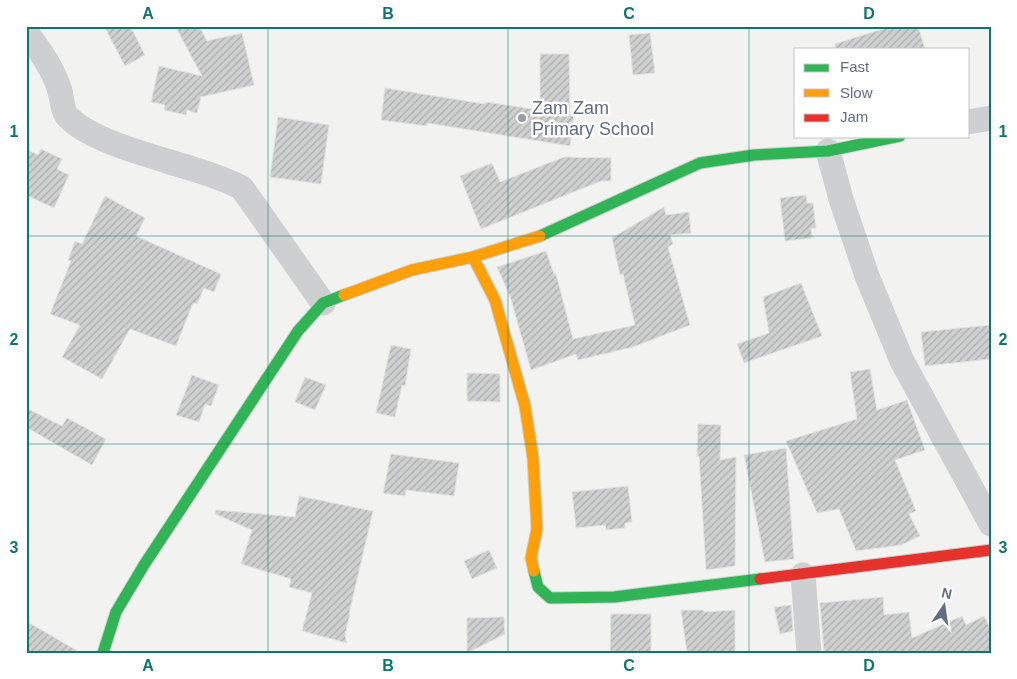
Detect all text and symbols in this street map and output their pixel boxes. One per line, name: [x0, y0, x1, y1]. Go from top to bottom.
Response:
text: A: [142, 5, 154, 22]
text: B: [382, 5, 394, 22]
text: C: [623, 5, 635, 22]
text: D: [863, 5, 875, 22]
legend: [794, 48, 970, 138]
text: Fast: [840, 58, 870, 75]
text: Slow: [840, 84, 873, 101]
place label: Zam Zam Primary School: [532, 98, 654, 139]
text: Jam: [840, 108, 868, 125]
marker: Zam Zam Primary School: [516, 112, 528, 124]
text: 1: [10, 123, 19, 140]
text: 1: [999, 123, 1008, 140]
text: 2: [10, 331, 19, 348]
text: 2: [999, 331, 1008, 348]
text: 3: [10, 539, 19, 556]
text: 3: [999, 539, 1008, 556]
north arrow: [920, 582, 970, 632]
text: N: [940, 584, 954, 602]
text: A: [142, 657, 154, 674]
text: B: [382, 657, 394, 674]
text: C: [623, 657, 635, 674]
text: D: [863, 657, 875, 674]

